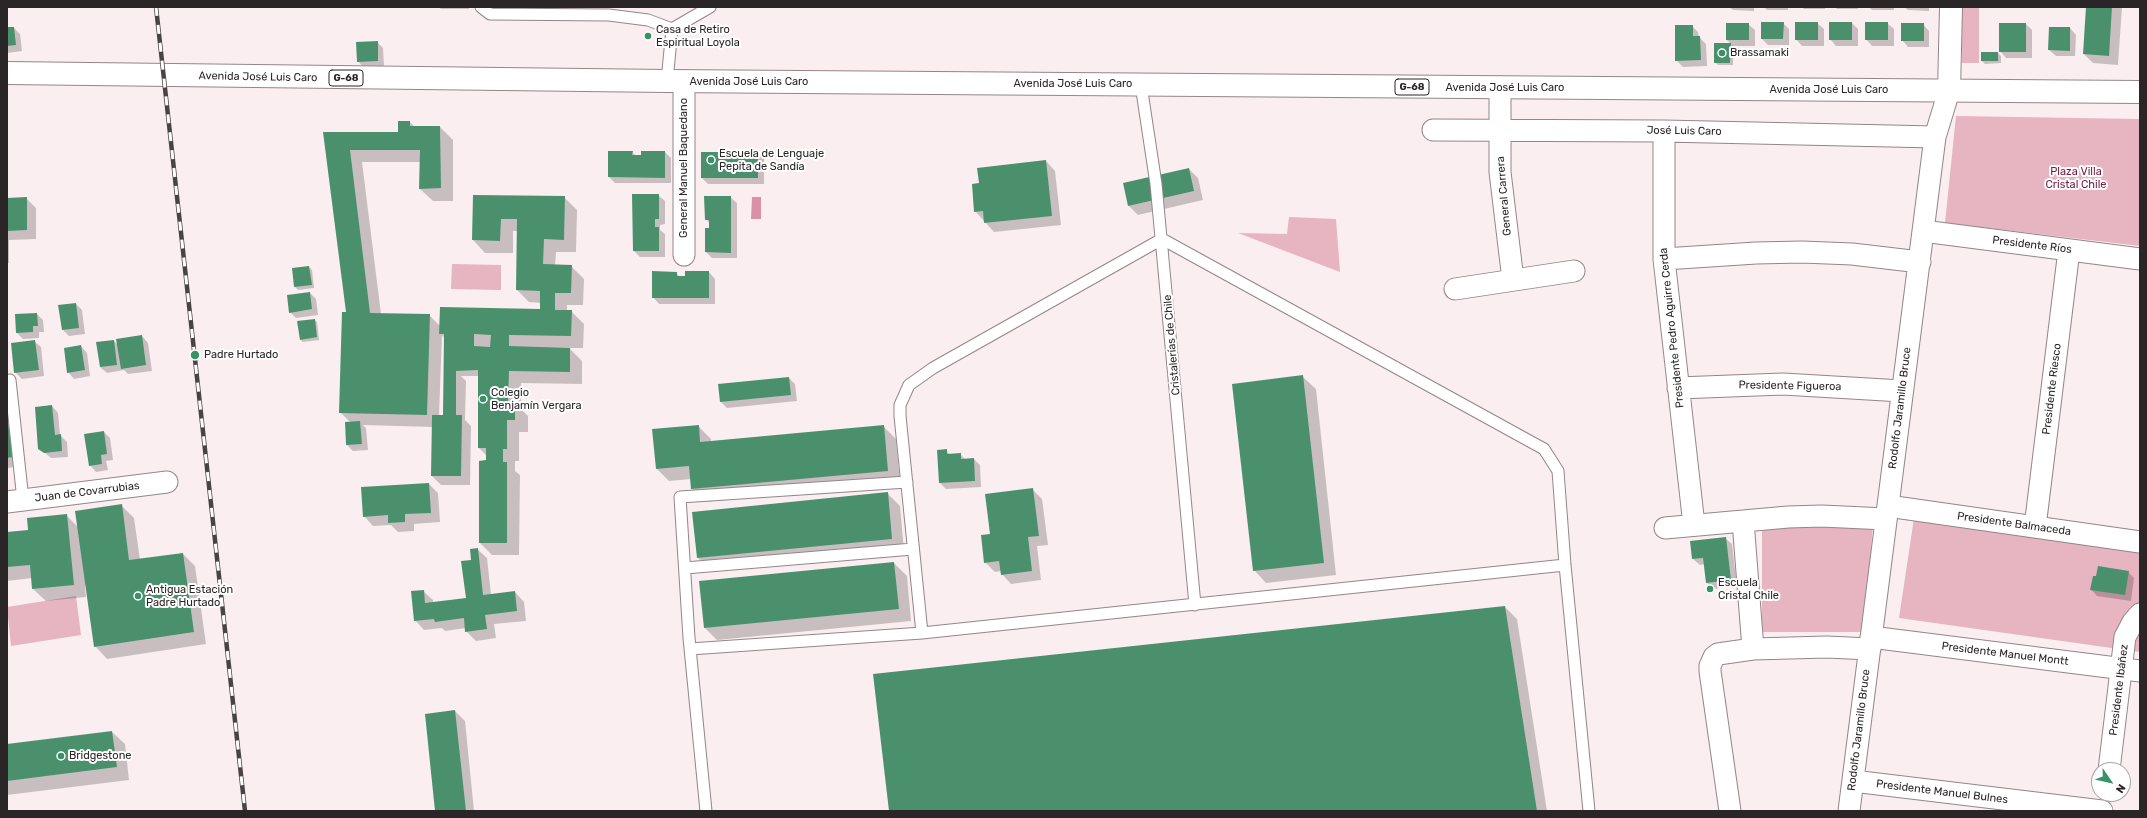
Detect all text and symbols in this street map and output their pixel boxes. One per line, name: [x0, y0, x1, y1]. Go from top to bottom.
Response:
place label: Casa de Retiro Espiritual Loyola: [656, 23, 740, 49]
marker: Casa de Retiro Espiritual Loyola: [643, 31, 653, 41]
place label: Brassamaki: [1730, 46, 1789, 60]
marker: Brassamaki: [1717, 48, 1727, 58]
street label: Avenida José Luis Caro: [198, 69, 318, 85]
road number: G-68: [329, 70, 363, 86]
street label: Avenida José Luis Caro: [690, 75, 808, 89]
street label: Avenida José Luis Caro: [1014, 77, 1132, 91]
road number: G-68: [1395, 79, 1429, 95]
street label: Avenida José Luis Caro: [1446, 81, 1564, 95]
street label: Avenida José Luis Caro: [1770, 83, 1888, 97]
street label: General Manuel Baquedano: [677, 98, 691, 238]
street label: José Luis Caro: [1646, 124, 1722, 138]
place label: Escuela de Lenguaje Pepita de Sandía: [719, 147, 824, 173]
marker: Escuela de Lenguaje Pepita de Sandía: [706, 155, 716, 165]
street label: General Carrera: [1494, 156, 1514, 236]
park label: Plaza Villa Cristal Chile: [2045, 165, 2107, 191]
street label: Presidente Ríos: [1992, 234, 2072, 256]
street label: Presidente Pedro Aguirre Cerda: [1657, 247, 1687, 409]
street label: Cristalerías de Chile: [1161, 294, 1183, 396]
street label: Presidente Riesco: [2040, 343, 2064, 435]
street label: Rodolfo Jaramillo Bruce: [1886, 346, 1914, 470]
place label: Padre Hurtado: [204, 348, 278, 362]
marker: Padre Hurtado: [189, 349, 201, 361]
street label: Presidente Figueroa: [1738, 379, 1842, 393]
place label: Colegio Benjamín Vergara: [491, 386, 582, 412]
marker: Colegio Benjamín Vergara: [478, 394, 488, 404]
street label: Juan de Covarrubias: [34, 479, 140, 505]
street label: Presidente Balmaceda: [1956, 509, 2072, 539]
place label: Escuela Cristal Chile: [1718, 576, 1779, 602]
place label: Antigua Estación Padre Hurtado: [146, 583, 233, 609]
marker: Escuela Cristal Chile: [1705, 584, 1715, 594]
marker: Antigua Estación Padre Hurtado: [133, 591, 143, 601]
street label: Presidente Manuel Montt: [1941, 640, 2069, 668]
street label: Presidente Ibáñez: [2107, 644, 2131, 736]
street label: Rodolfo Jaramillo Bruce: [1845, 668, 1873, 792]
place label: Bridgestone: [69, 749, 132, 763]
marker: Bridgestone: [56, 751, 66, 761]
north arrow: [2091, 762, 2131, 802]
street label: Presidente Manuel Bulnes: [1875, 777, 2009, 807]
text: N: [2113, 782, 2128, 795]

